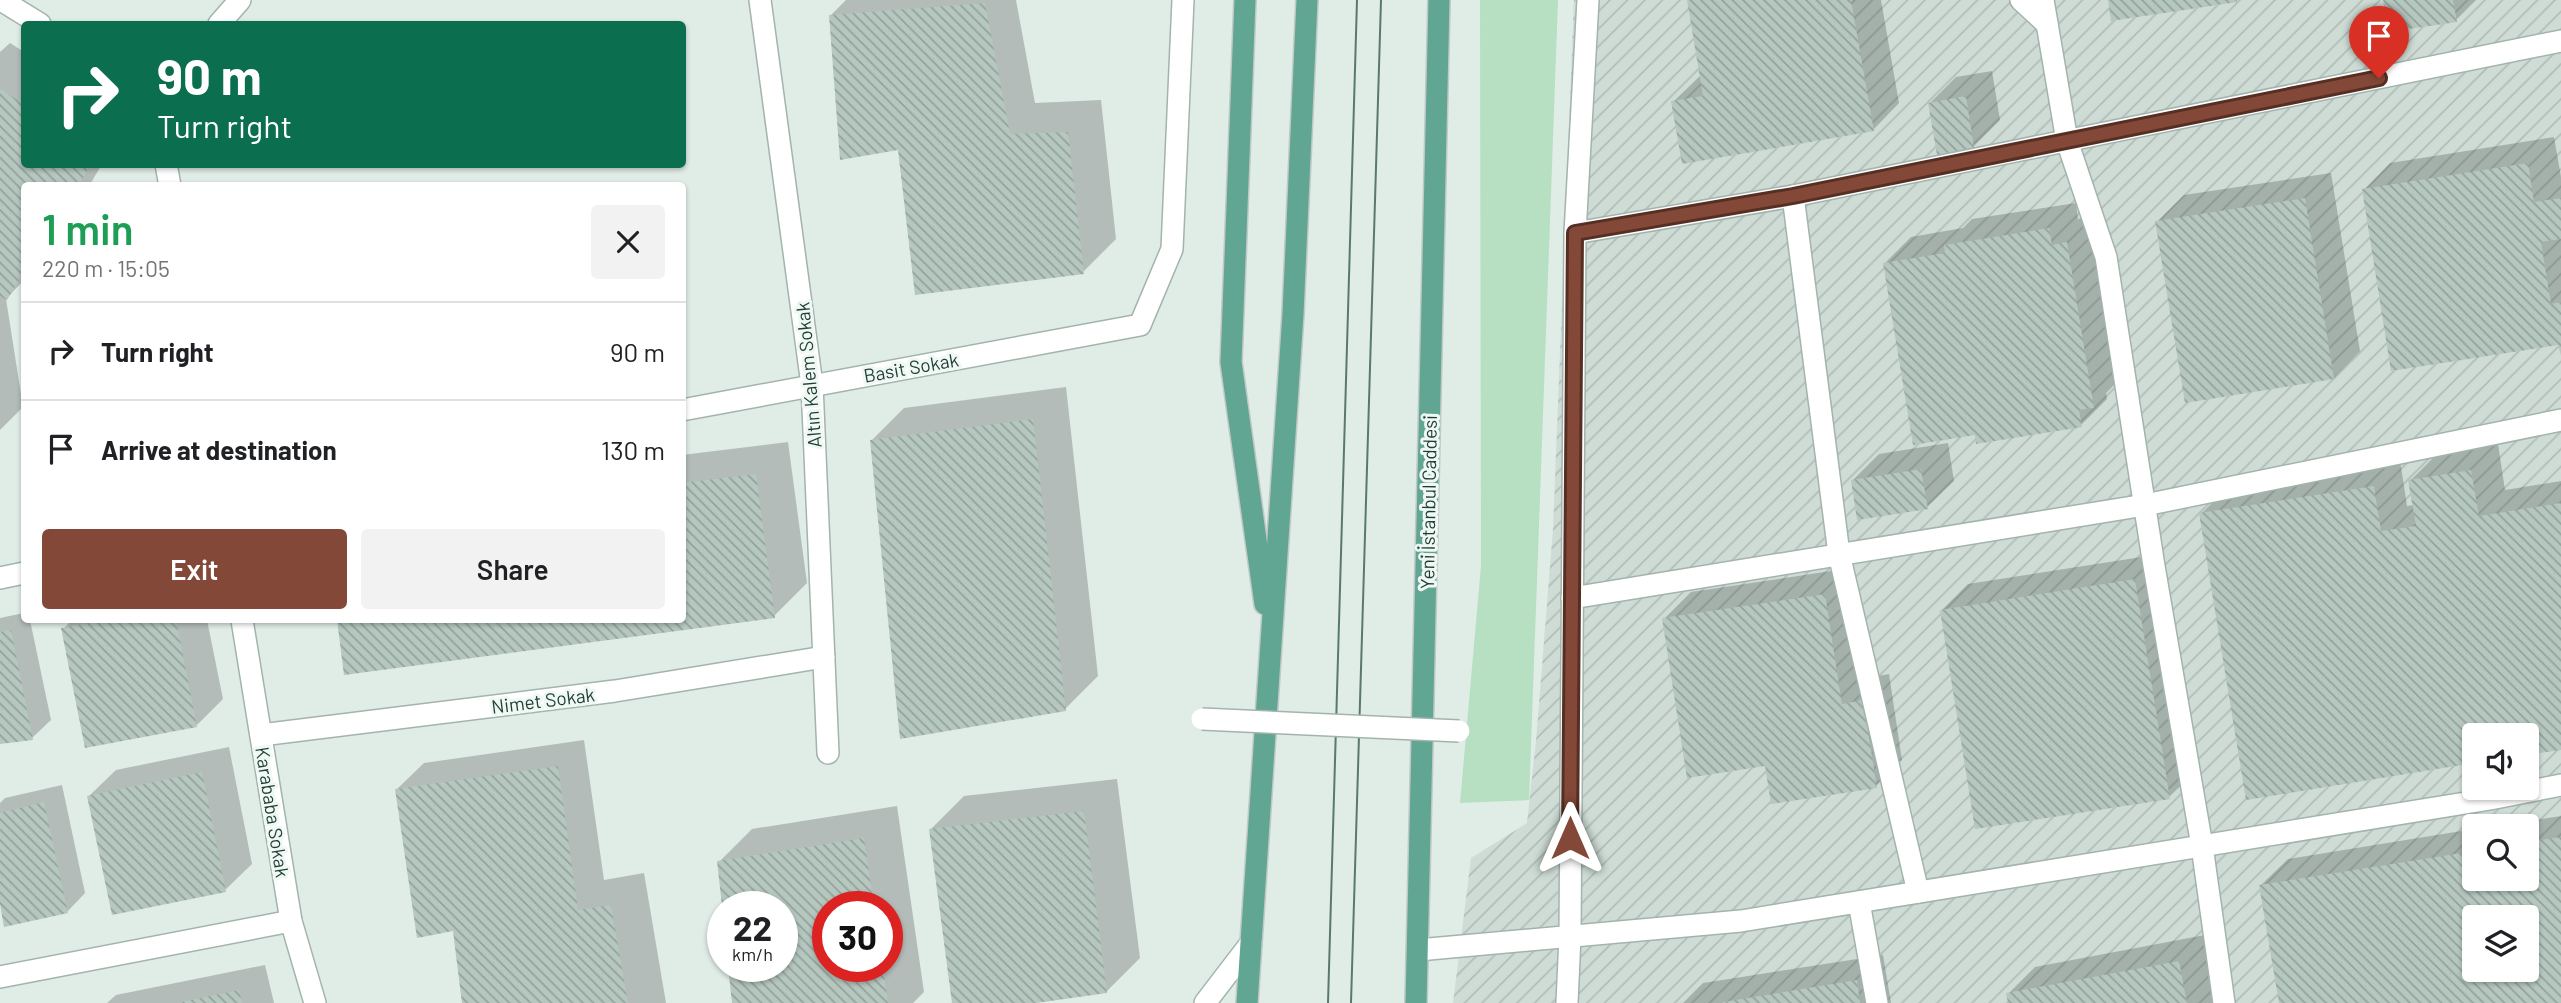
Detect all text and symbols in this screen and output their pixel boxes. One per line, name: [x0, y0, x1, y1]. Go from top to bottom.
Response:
pin: [2349, 6, 2409, 78]
icon: arrive: [2360, 17, 2398, 55]
text: 90 m: [157, 46, 262, 105]
icon: right: [42, 49, 133, 140]
text: Turn right: [157, 106, 292, 144]
text: 1 min: [42, 203, 134, 253]
button: close: [591, 205, 665, 279]
text: 220 m · 15:05: [42, 254, 170, 282]
street label: Altın Kalem Sokak: [790, 301, 826, 449]
icon: right: [42, 332, 80, 370]
text: Turn right: [101, 336, 214, 367]
text: 90 m: [610, 336, 665, 367]
street label: Basit Sokak: [862, 347, 960, 387]
street label: Yeni İstanbul Caddesi: [1415, 415, 1441, 589]
icon: arrive: [42, 430, 80, 468]
text: Arrive at destination: [101, 434, 337, 465]
text: 130 m: [601, 434, 665, 465]
button: Exit: [42, 529, 347, 609]
button: Share: [361, 529, 665, 609]
street label: Nimet Sokak: [490, 682, 596, 718]
map controls: [2462, 723, 2539, 982]
button: sound: [2462, 723, 2539, 800]
street label: Karababa Sokak: [251, 745, 295, 879]
position arrow: [1533, 801, 1607, 875]
button: search: [2462, 814, 2539, 891]
speed limit sign: 30: [812, 891, 903, 982]
button: layers: [2462, 905, 2539, 982]
text: 22: [733, 906, 772, 948]
text: km/h: [732, 943, 773, 965]

